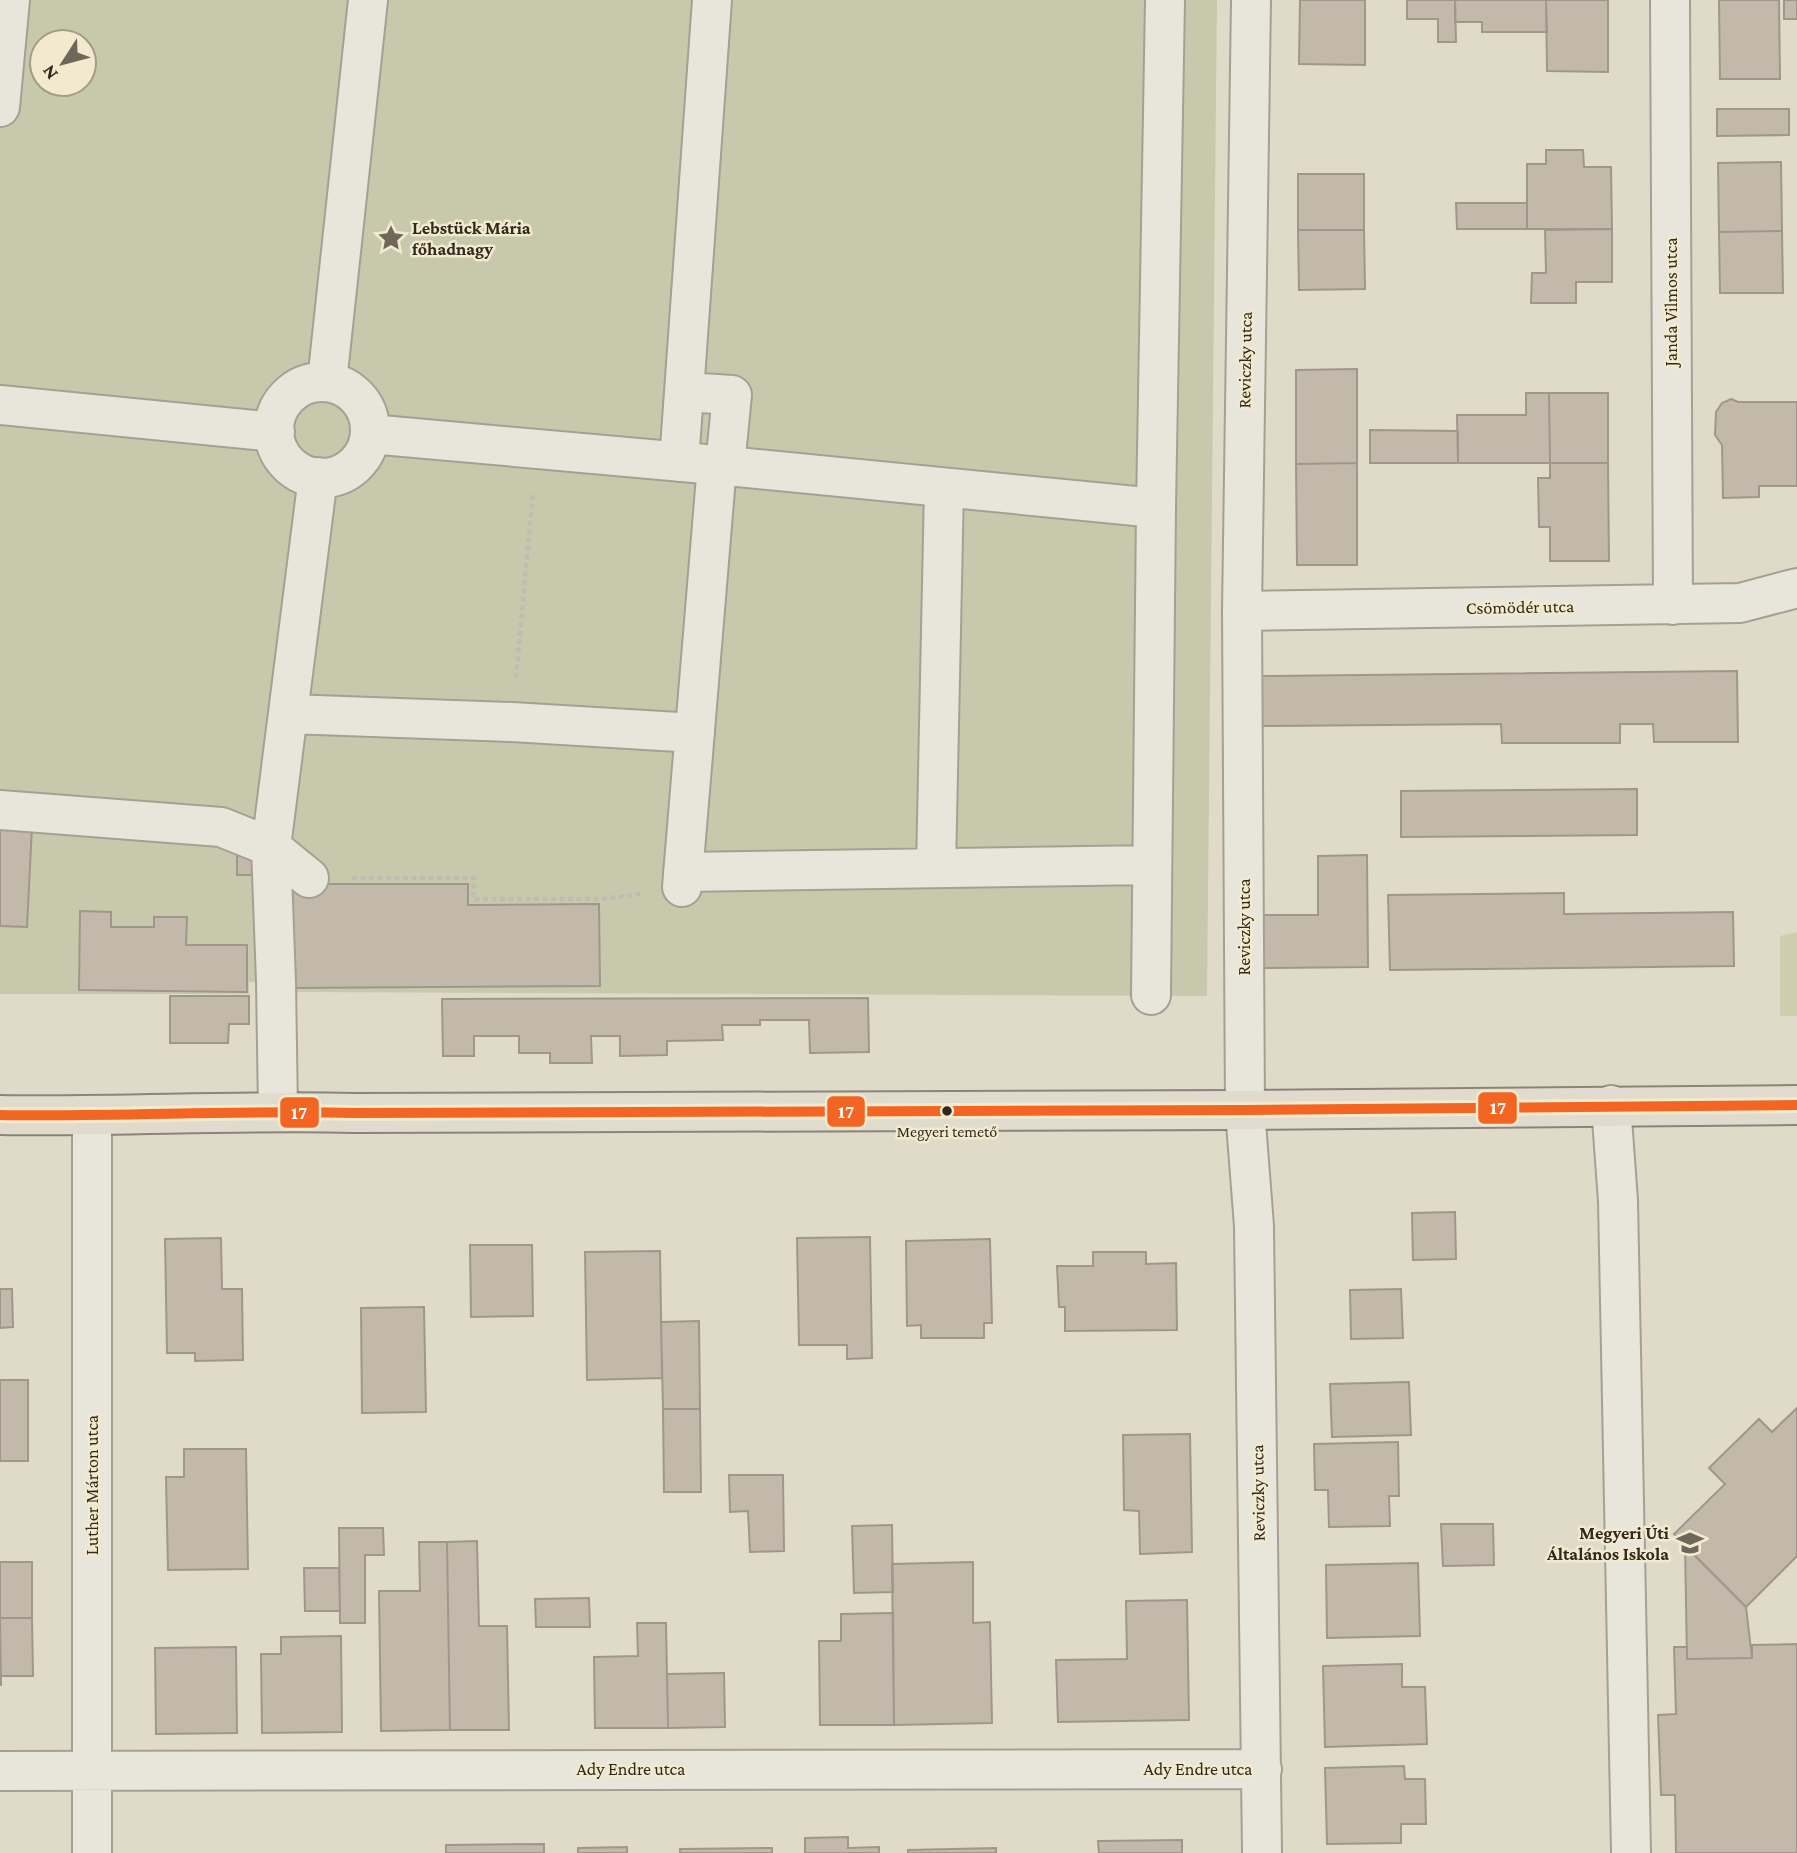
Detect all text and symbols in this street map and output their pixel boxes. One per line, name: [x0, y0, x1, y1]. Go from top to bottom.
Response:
north arrow: [28, 28, 98, 98]
text: N: [37, 61, 62, 84]
place label: Lebstück Mária főhadnagy: [412, 218, 531, 259]
place icon: Lebstück Mária főhadnagy: [376, 223, 406, 253]
street label: Janda Vilmos utca: [1661, 238, 1681, 368]
street label: Reviczky utca: [1234, 311, 1256, 409]
street label: Csömödér utca: [1466, 596, 1574, 618]
street label: Reviczky utca: [1234, 879, 1254, 975]
line badge: 17: [1477, 1091, 1518, 1125]
line badge: 17: [826, 1095, 866, 1128]
line badge: 17: [279, 1096, 320, 1129]
text: 17: [1490, 1097, 1506, 1118]
text: 17: [838, 1101, 854, 1122]
text: 17: [291, 1102, 307, 1123]
marker: Megyeri temető: [940, 1104, 954, 1118]
place label: Megyeri temető: [897, 1123, 997, 1141]
street label: Luther Márton utca: [82, 1415, 102, 1555]
street label: Reviczky utca: [1247, 1444, 1269, 1542]
place label: Megyeri Úti Általános Iskola: [1546, 1523, 1670, 1564]
school or university icon: Megyeri Úti Általános Iskola: [1675, 1528, 1705, 1558]
street label: Ady Endre utca: [577, 1759, 685, 1779]
street label: Ady Endre utca: [1144, 1759, 1252, 1779]

